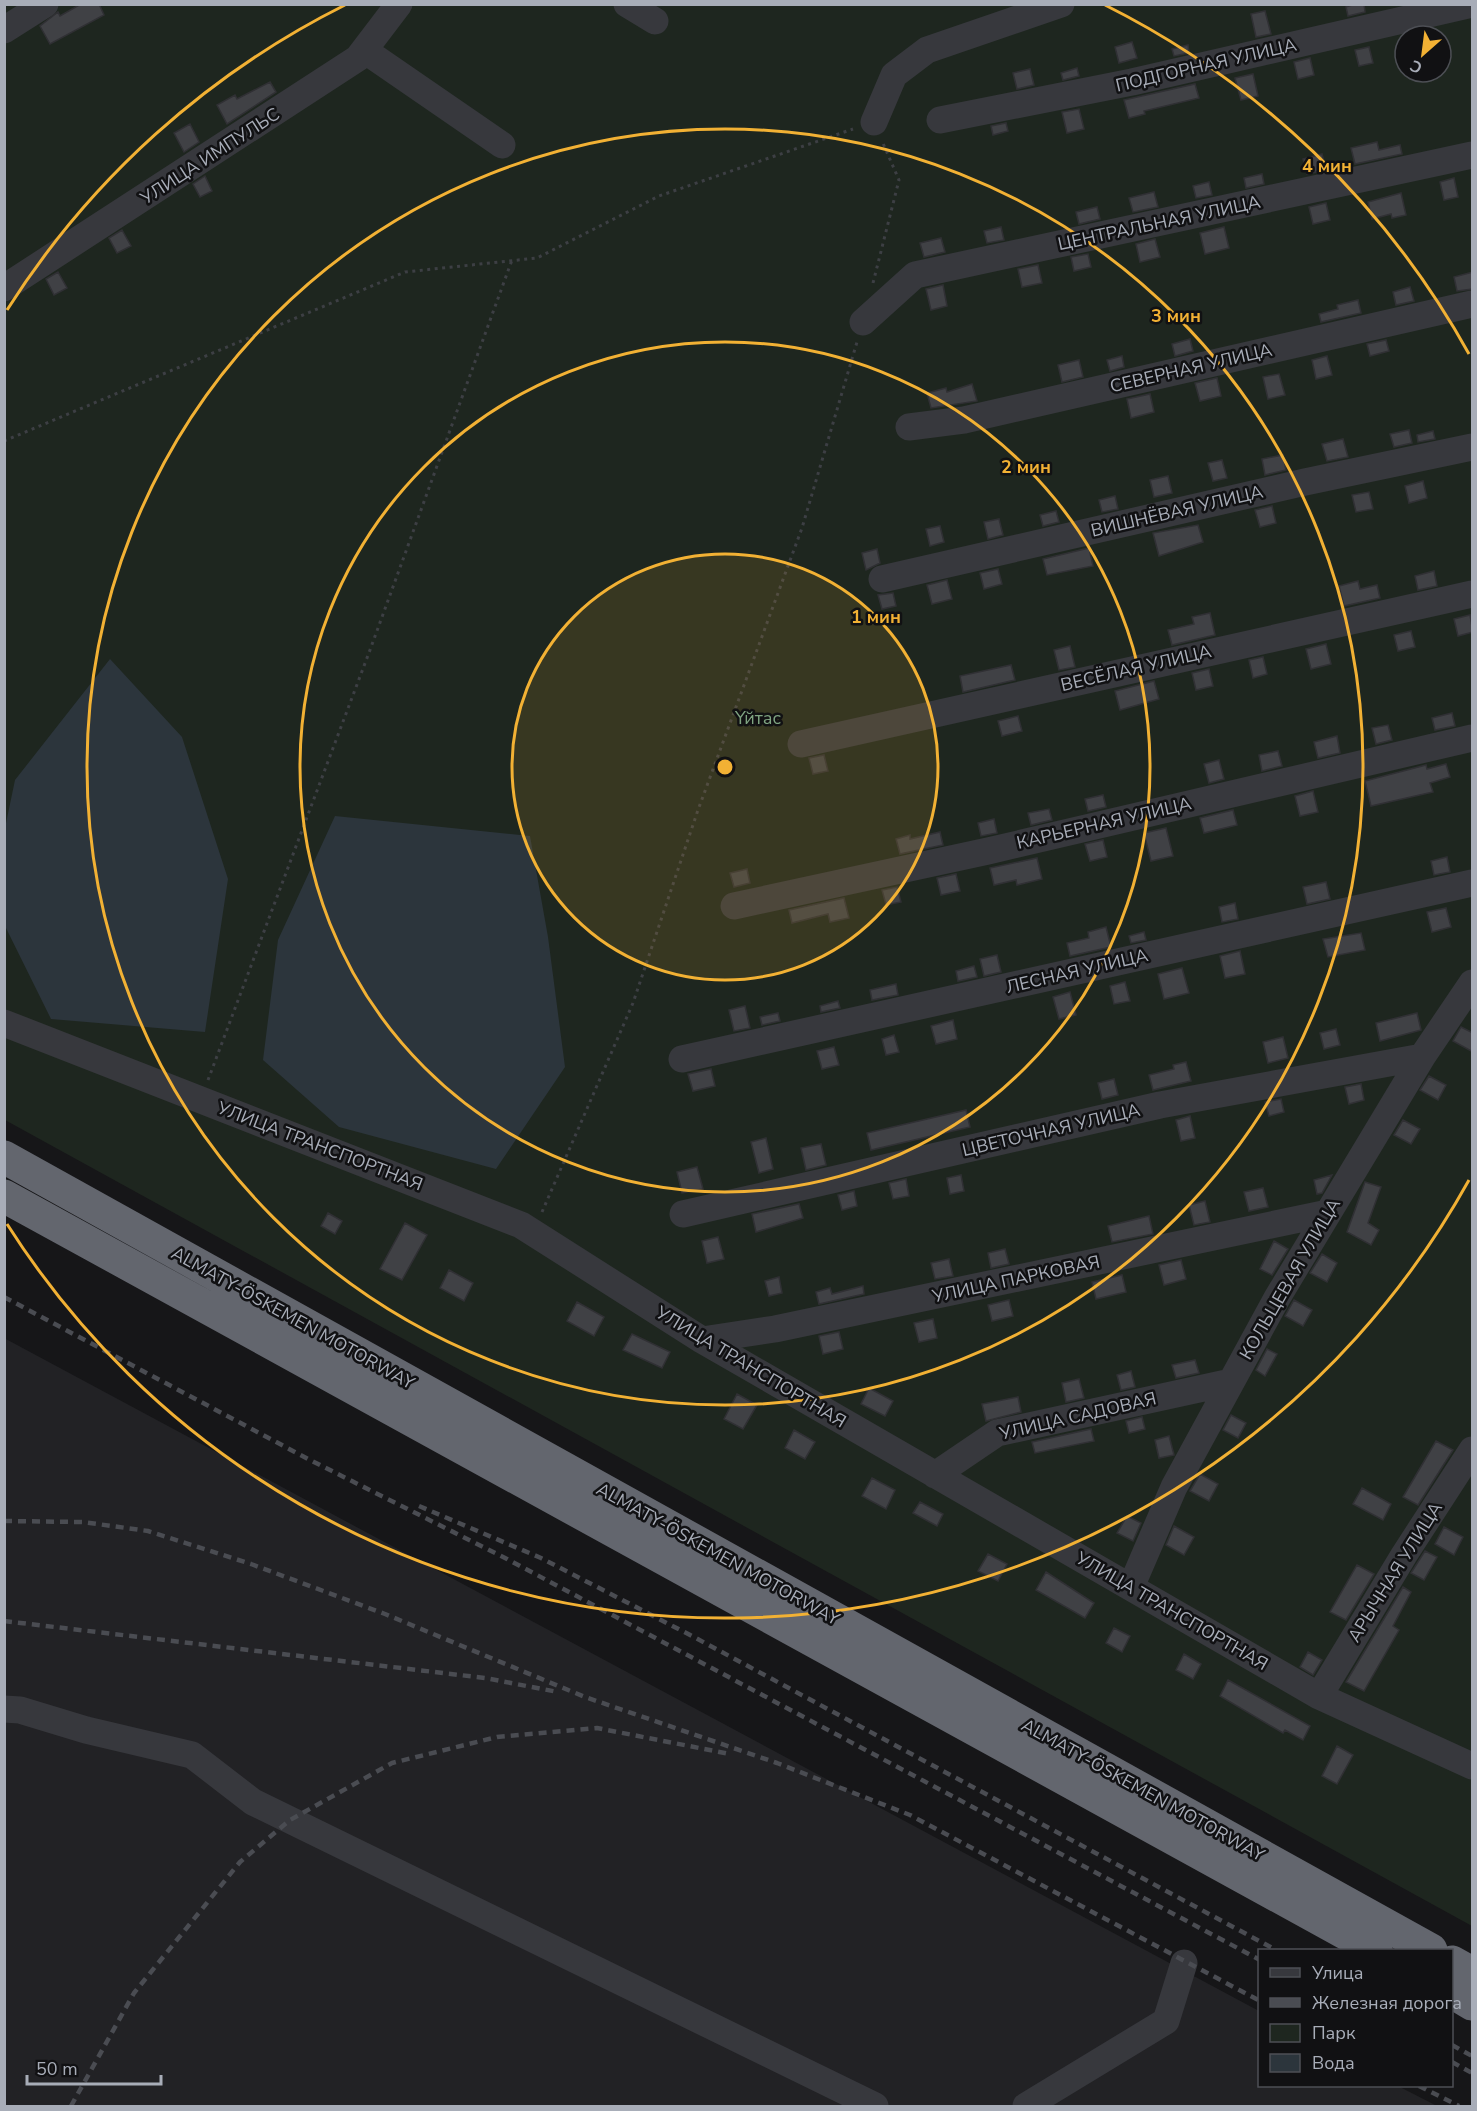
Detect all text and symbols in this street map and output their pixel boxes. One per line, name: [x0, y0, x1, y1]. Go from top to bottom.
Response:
north arrow: [1393, 24, 1453, 84]
street label: ПОДГОРНАЯ УЛИЦА: [1113, 33, 1299, 97]
text: С: [1406, 54, 1426, 79]
street label: УЛИЦА ИМПУЛЬС: [135, 102, 284, 211]
text: 4 мин: [1302, 154, 1352, 178]
street label: ЦЕНТРАЛЬНАЯ УЛИЦА: [1055, 190, 1263, 256]
text: 3 мин: [1151, 304, 1201, 328]
street label: СЕВЕРНАЯ УЛИЦА: [1108, 338, 1274, 398]
text: 2 мин: [1001, 455, 1051, 479]
street label: ВИШНЁВАЯ УЛИЦА: [1089, 480, 1265, 542]
text: 1 мин: [851, 605, 901, 629]
street label: ВЕСЁЛАЯ УЛИЦА: [1058, 639, 1214, 697]
park label: Үйтас: [734, 706, 782, 730]
centre of rings: [715, 757, 735, 777]
street label: КАРЬЕРНАЯ УЛИЦА: [1014, 791, 1194, 855]
street label: ЛЕСНАЯ УЛИЦА: [1004, 943, 1150, 999]
street label: УЛИЦА ТРАНСПОРТНАЯ: [213, 1095, 426, 1196]
street label: ЦВЕТОЧНАЯ УЛИЦА: [960, 1098, 1142, 1162]
street label: КОЛЬЦЕВАЯ УЛИЦА: [1234, 1194, 1346, 1364]
street label: ALMATY-ÖSKEMEN MOTORWAY: [167, 1241, 419, 1395]
street label: УЛИЦА ПАРКОВАЯ: [929, 1250, 1102, 1309]
street label: УЛИЦА ТРАНСПОРТНАЯ: [650, 1300, 851, 1433]
street label: УЛИЦА САДОВАЯ: [996, 1386, 1159, 1446]
street label: ALMATY-ÖSKEMEN MOTORWAY: [592, 1477, 844, 1631]
street label: АРЫЧНАЯ УЛИЦА: [1342, 1497, 1448, 1647]
street label: УЛИЦА ТРАНСПОРТНАЯ: [1071, 1546, 1272, 1676]
street label: ALMATY-ÖSKEMEN MOTORWAY: [1017, 1713, 1269, 1867]
legend: [1258, 1949, 1453, 2087]
text: Улица: [1311, 1961, 1363, 1985]
text: Железная дорога: [1312, 1991, 1462, 2015]
text: Парк: [1312, 2021, 1356, 2045]
scale bar: [27, 2048, 160, 2086]
text: Вода: [1312, 2051, 1355, 2075]
text: 50 m: [36, 2057, 78, 2081]

